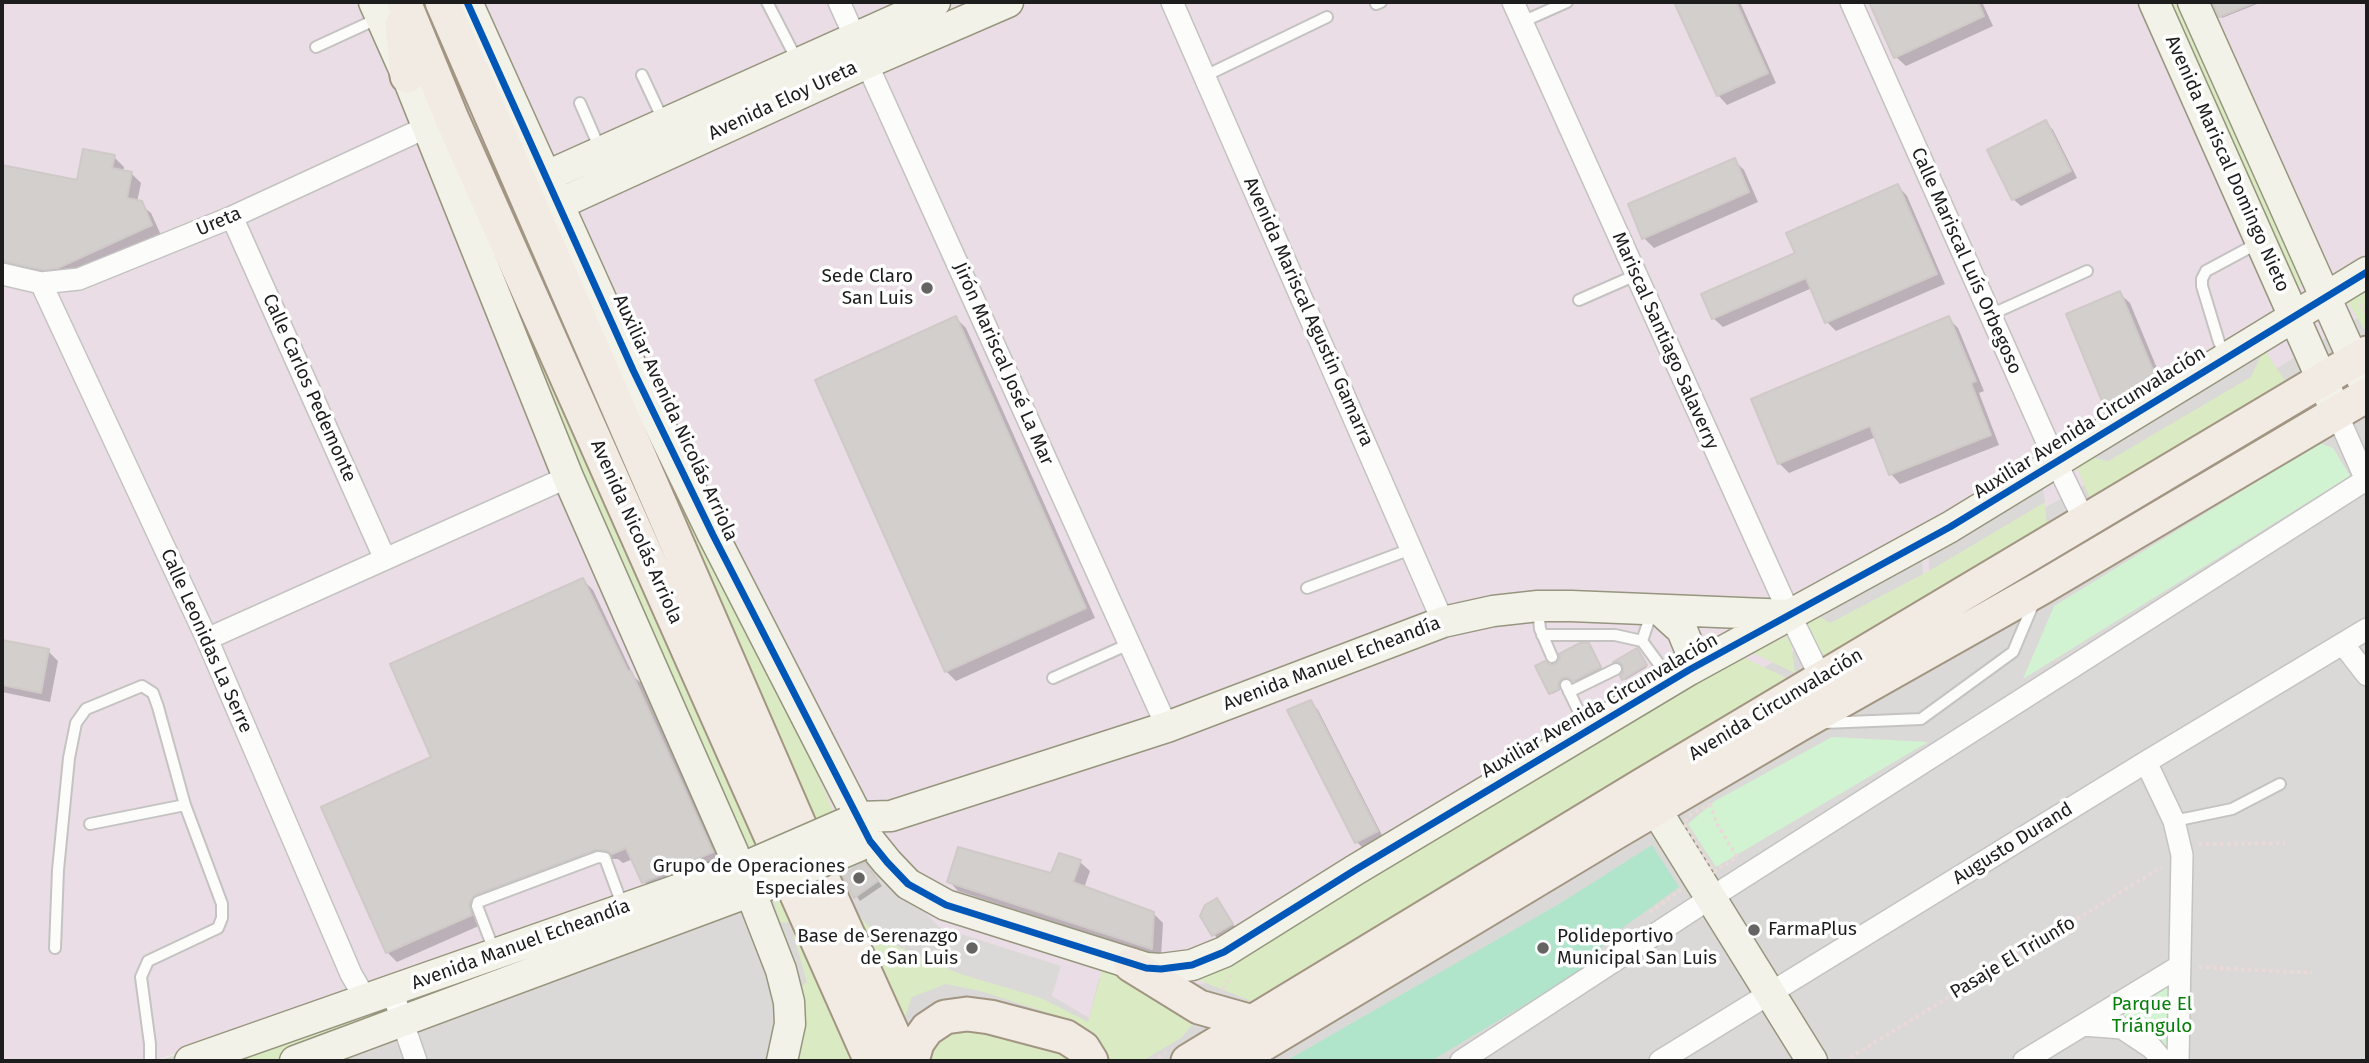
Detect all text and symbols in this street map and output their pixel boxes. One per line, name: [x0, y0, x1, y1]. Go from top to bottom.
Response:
street label: Avenida Mariscal Domingo Nieto: [2160, 32, 2294, 296]
street label: Avenida Eloy Ureta: [705, 57, 861, 145]
street label: Calle Mariscal Luís Orbegoso: [1906, 144, 2026, 378]
street label: Avenida Mariscal Agustin Gamarra: [1238, 174, 1378, 450]
street label: Ureta: [193, 202, 245, 242]
street label: Mariscal Santiago Salaverry: [1607, 229, 1723, 453]
street label: Jirón Mariscal José La Mar: [948, 259, 1058, 469]
place label: Sede Claro San Luis: [821, 266, 913, 310]
marker: Sede Claro San Luis: [919, 280, 935, 296]
street label: Calle Carlos Pedemonte: [257, 290, 361, 486]
street label: Auxiliar Avenida Nicolás Arriola: [608, 291, 742, 545]
street label: Auxiliar Avenida Circunvalación: [1970, 342, 2210, 504]
street label: Avenida Nicolás Arriola: [585, 436, 687, 628]
street label: Calle Leonidas La Serre: [155, 545, 257, 737]
street label: Avenida Manuel Echeandía: [1220, 612, 1444, 716]
street label: Auxiliar Avenida Circunvalación: [1478, 629, 1722, 783]
street label: Avenida Circunvalación: [1685, 644, 1867, 766]
street label: Augusto Durand: [1949, 798, 2077, 890]
place label: Grupo de Operaciones Especiales: [653, 856, 845, 900]
marker: Grupo de Operaciones Especiales: [851, 870, 867, 886]
street label: Avenida Manuel Echeandía: [409, 895, 633, 995]
street label: Pasaje El Triunfo: [1946, 912, 2080, 1004]
place label: FarmaPlus: [1768, 919, 1857, 941]
marker: FarmaPlus: [1746, 922, 1762, 938]
place label: Base de Serenazgo de San Luis: [797, 926, 958, 970]
place label: Polideportivo Municipal San Luis: [1557, 926, 1717, 970]
marker: Base de Serenazgo de San Luis: [964, 940, 980, 956]
marker: Polideportivo Municipal San Luis: [1535, 940, 1551, 956]
park label: Parque El Triángulo: [2112, 994, 2192, 1038]

